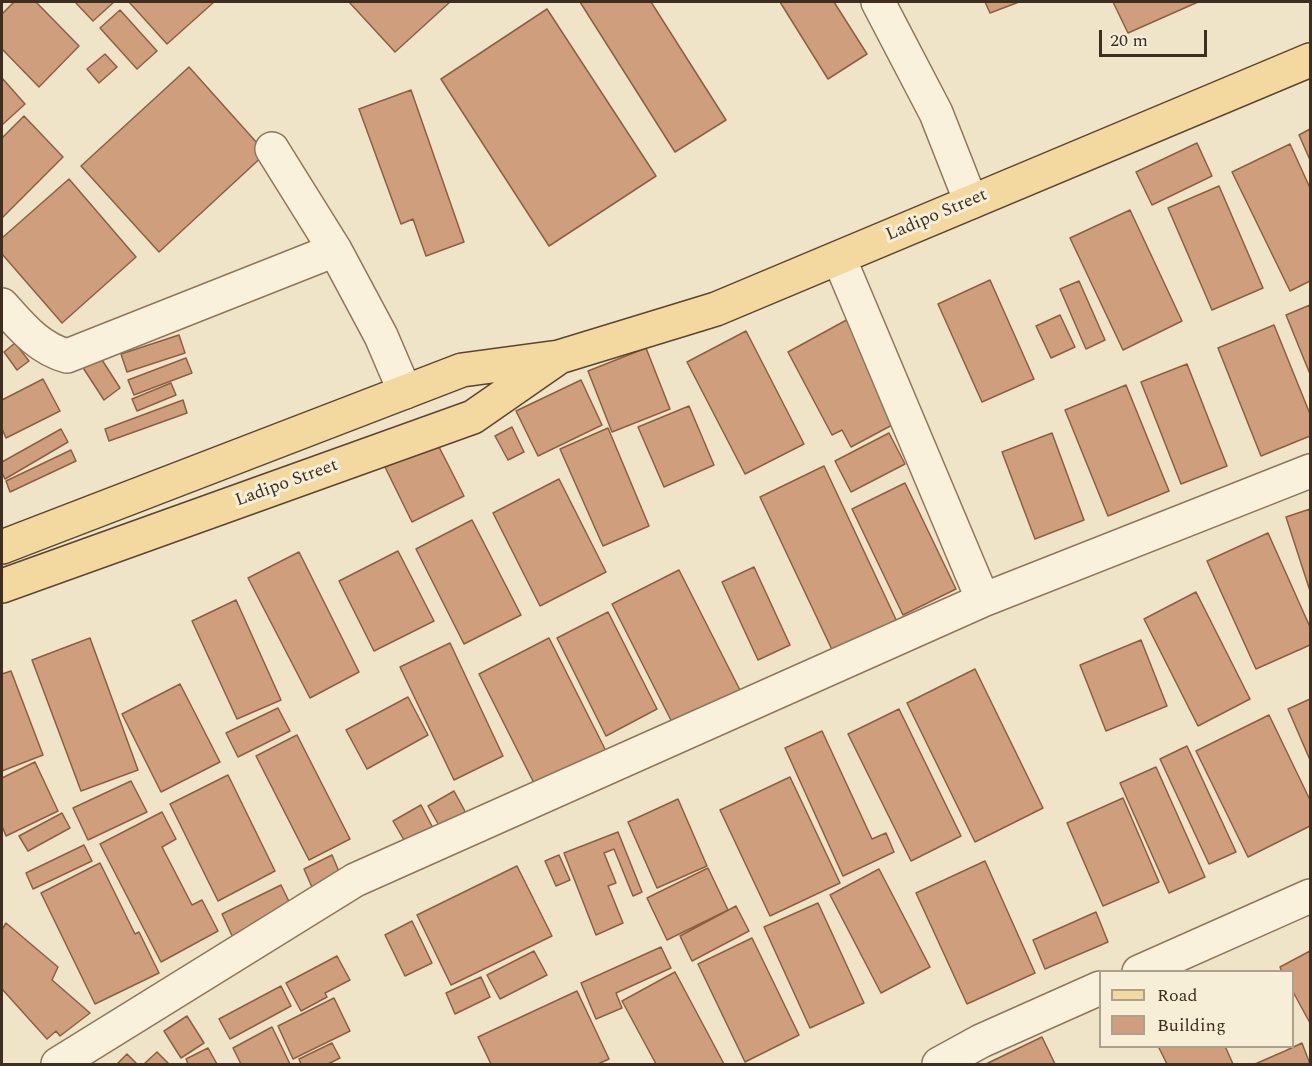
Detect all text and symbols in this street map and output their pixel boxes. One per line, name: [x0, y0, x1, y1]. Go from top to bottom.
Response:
scale bar: [1102, 18, 1210, 56]
text: 20 m: [1110, 27, 1148, 54]
street label: Ladipo Street: [883, 185, 991, 247]
street label: Ladipo Street: [233, 455, 341, 513]
legend: [1099, 970, 1294, 1048]
text: Road: [1157, 982, 1198, 1009]
text: Building: [1157, 1012, 1226, 1039]

